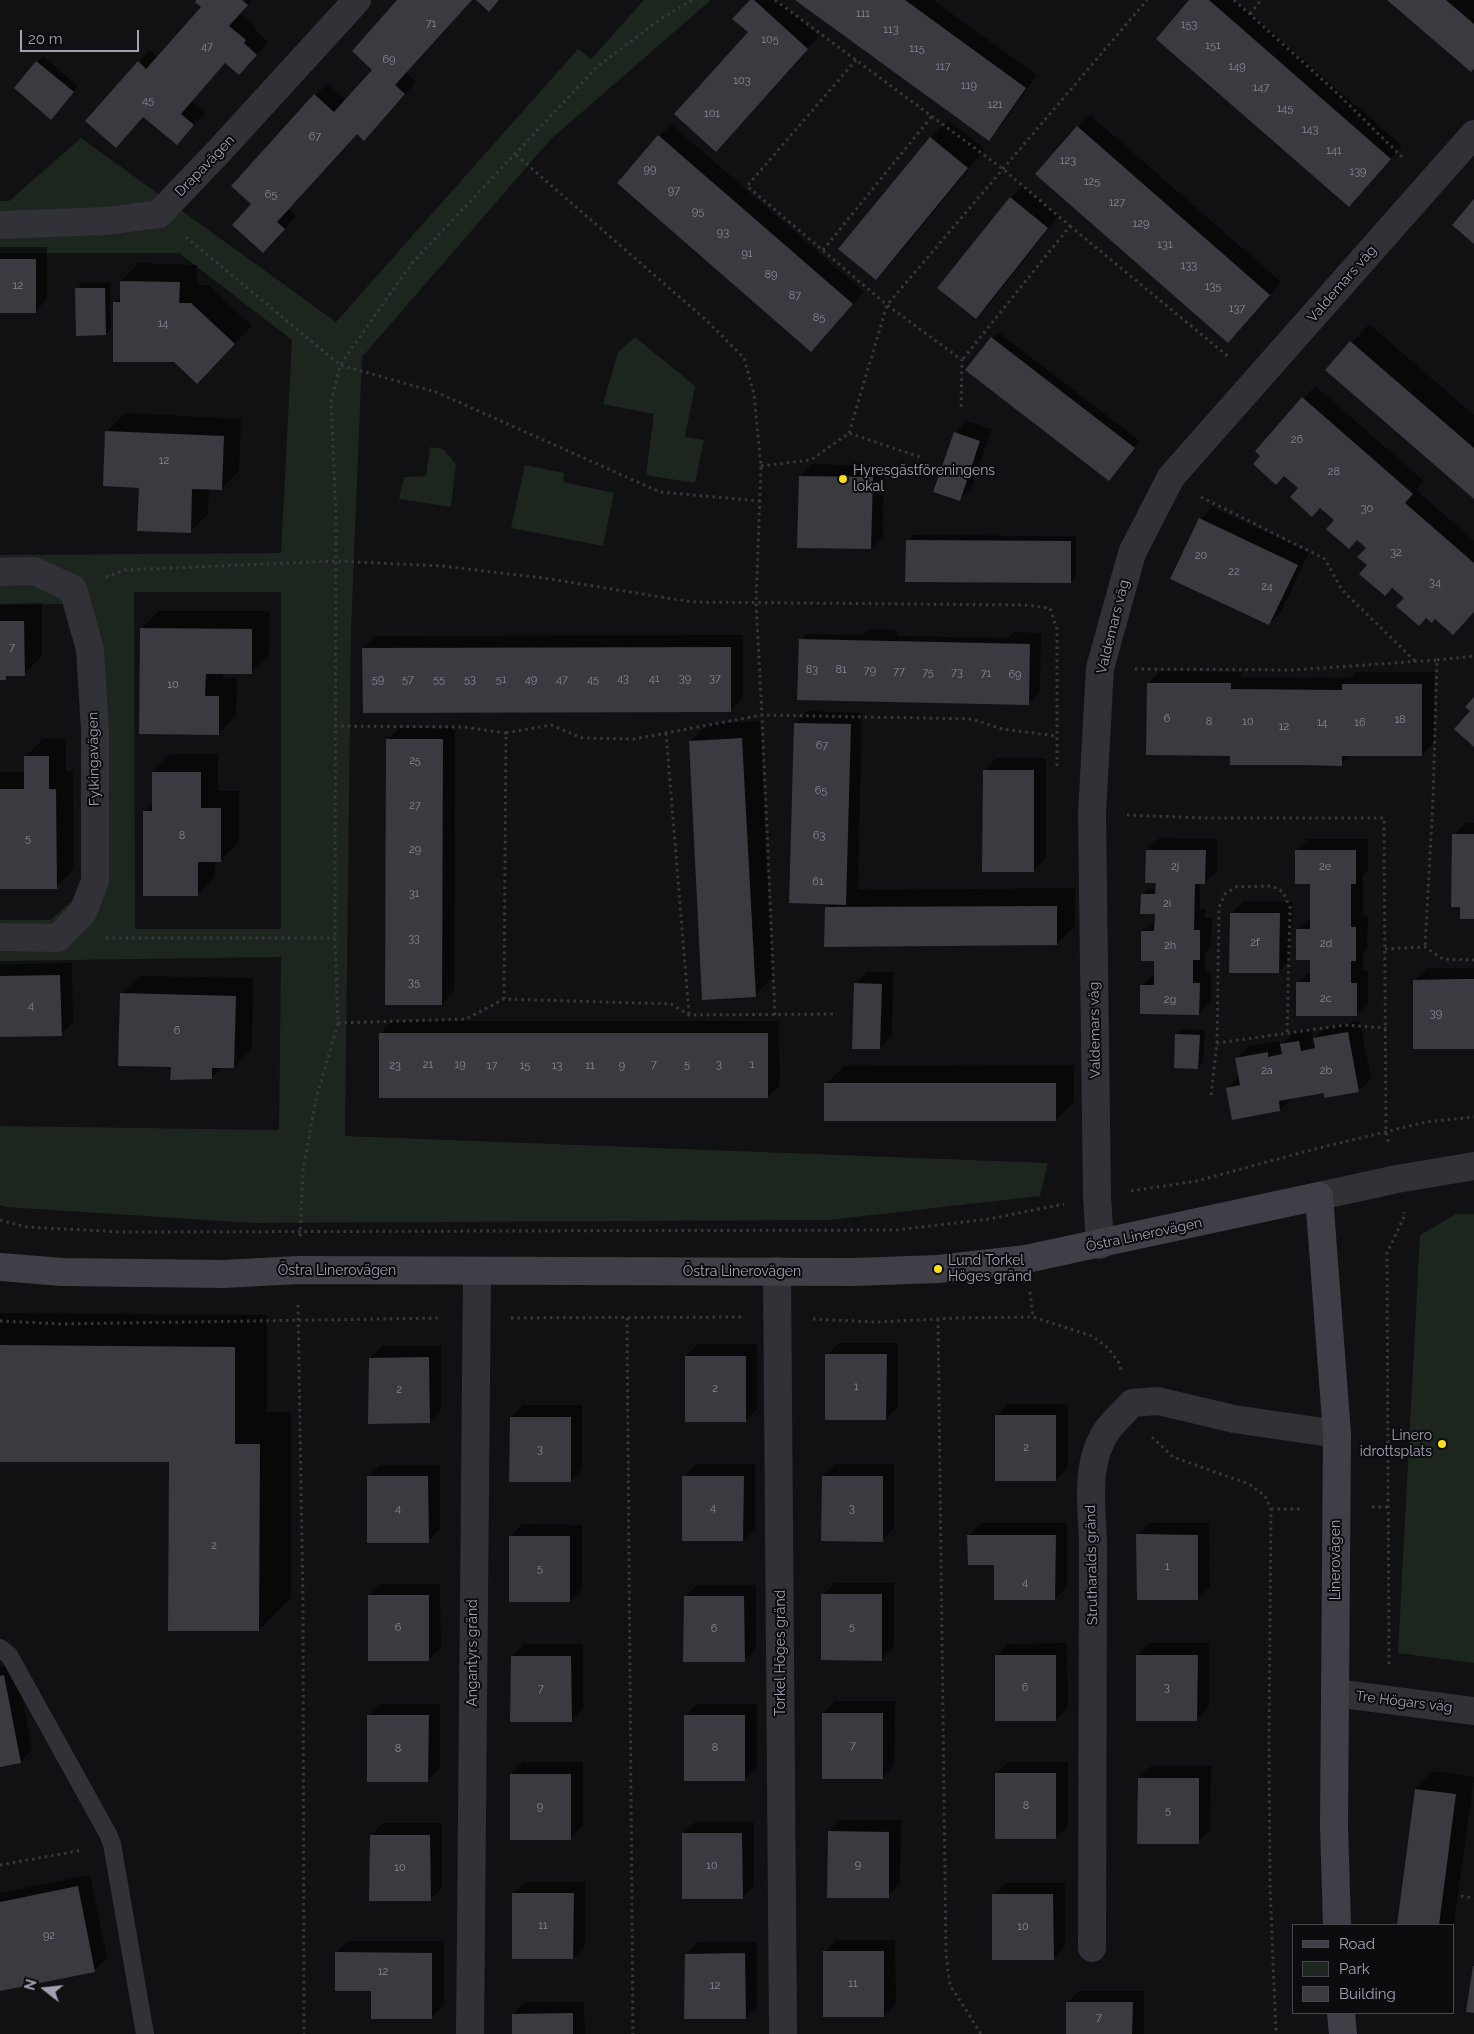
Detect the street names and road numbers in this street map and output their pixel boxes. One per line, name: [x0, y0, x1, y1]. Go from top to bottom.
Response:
street label: Drapavägen: [172, 132, 238, 200]
street label: Valdemars väg: [1304, 242, 1380, 326]
street label: Valdemars väg: [1093, 578, 1133, 676]
street label: Fylkingavägen: [85, 712, 103, 806]
street label: Valdemars väg: [1086, 982, 1104, 1078]
street label: Östra Linerovägen: [1084, 1214, 1204, 1256]
street label: Östra Linerovägen: [278, 1263, 396, 1279]
street label: Östra Linerovägen: [683, 1264, 801, 1280]
street label: Strutharalds gränd: [1083, 1505, 1101, 1625]
street label: Linerovägen: [1328, 1520, 1344, 1600]
street label: Torkel Höges gränd: [773, 1590, 789, 1716]
street label: Angantyrs gränd: [465, 1599, 481, 1707]
street label: Tre Högars väg: [1355, 1688, 1453, 1716]

